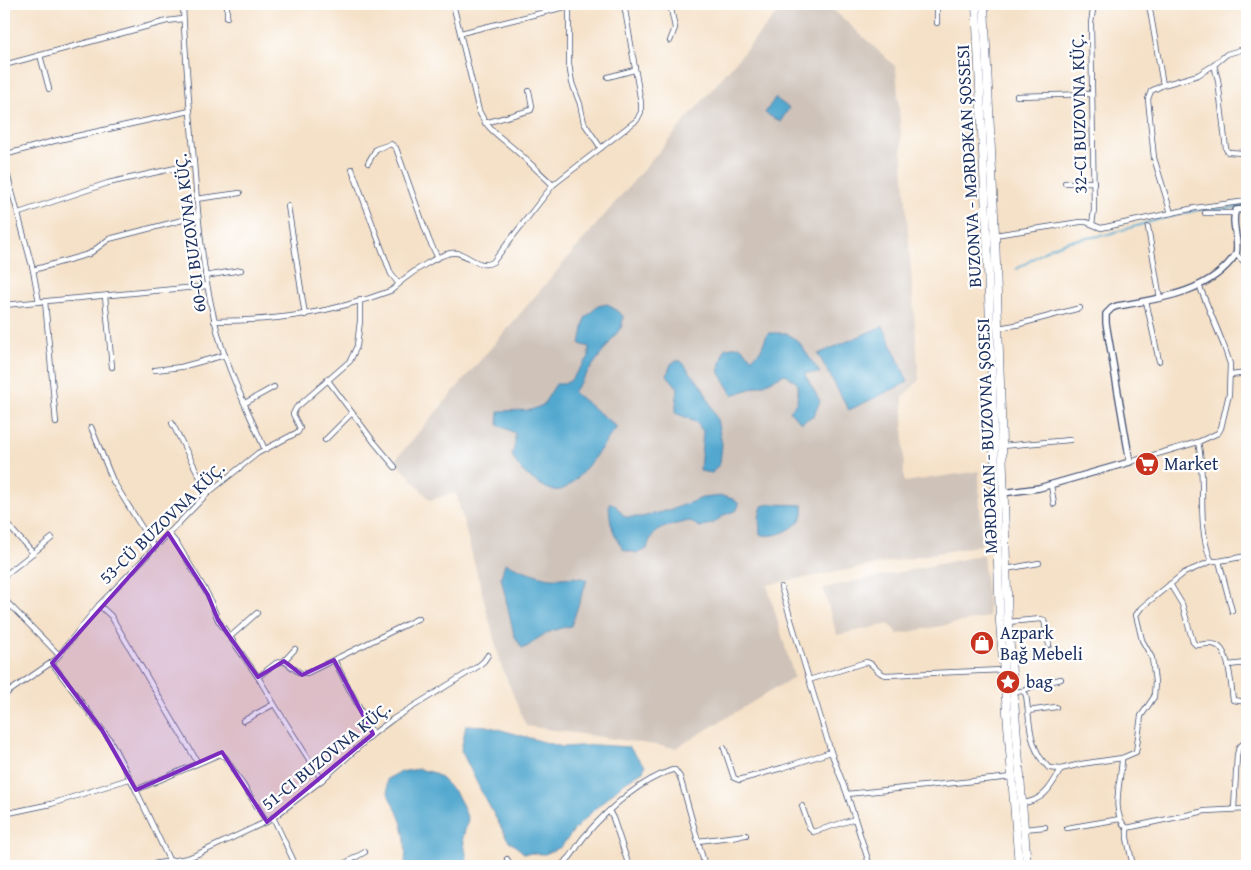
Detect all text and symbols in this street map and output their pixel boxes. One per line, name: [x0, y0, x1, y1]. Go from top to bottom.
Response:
street label: 32-CI BUZOVNA KÜÇ.: [1064, 34, 1093, 194]
street label: BUZONVA - MƏRDƏKAN ŞOSSESI: [949, 44, 988, 288]
street label: 60-CI BUZOVNA KÜÇ.: [166, 152, 213, 314]
street label: MƏRDƏKAN - BUZOVNA ŞOSESI: [969, 318, 1004, 554]
place label: Market: [1164, 450, 1219, 477]
supermarket icon: Market: [1134, 451, 1160, 477]
street label: 53-CÜ BUZOVNA KÜÇ.: [92, 455, 231, 590]
place label: Azpark Bağ Mebeli: [1000, 619, 1083, 667]
shop icon: Azpark Bağ Mebeli: [969, 630, 995, 656]
place label: bag: [1026, 668, 1053, 695]
place icon: bag: [995, 669, 1021, 695]
street label: 51-CI BUZOVNA KÜÇ.: [255, 695, 396, 816]

